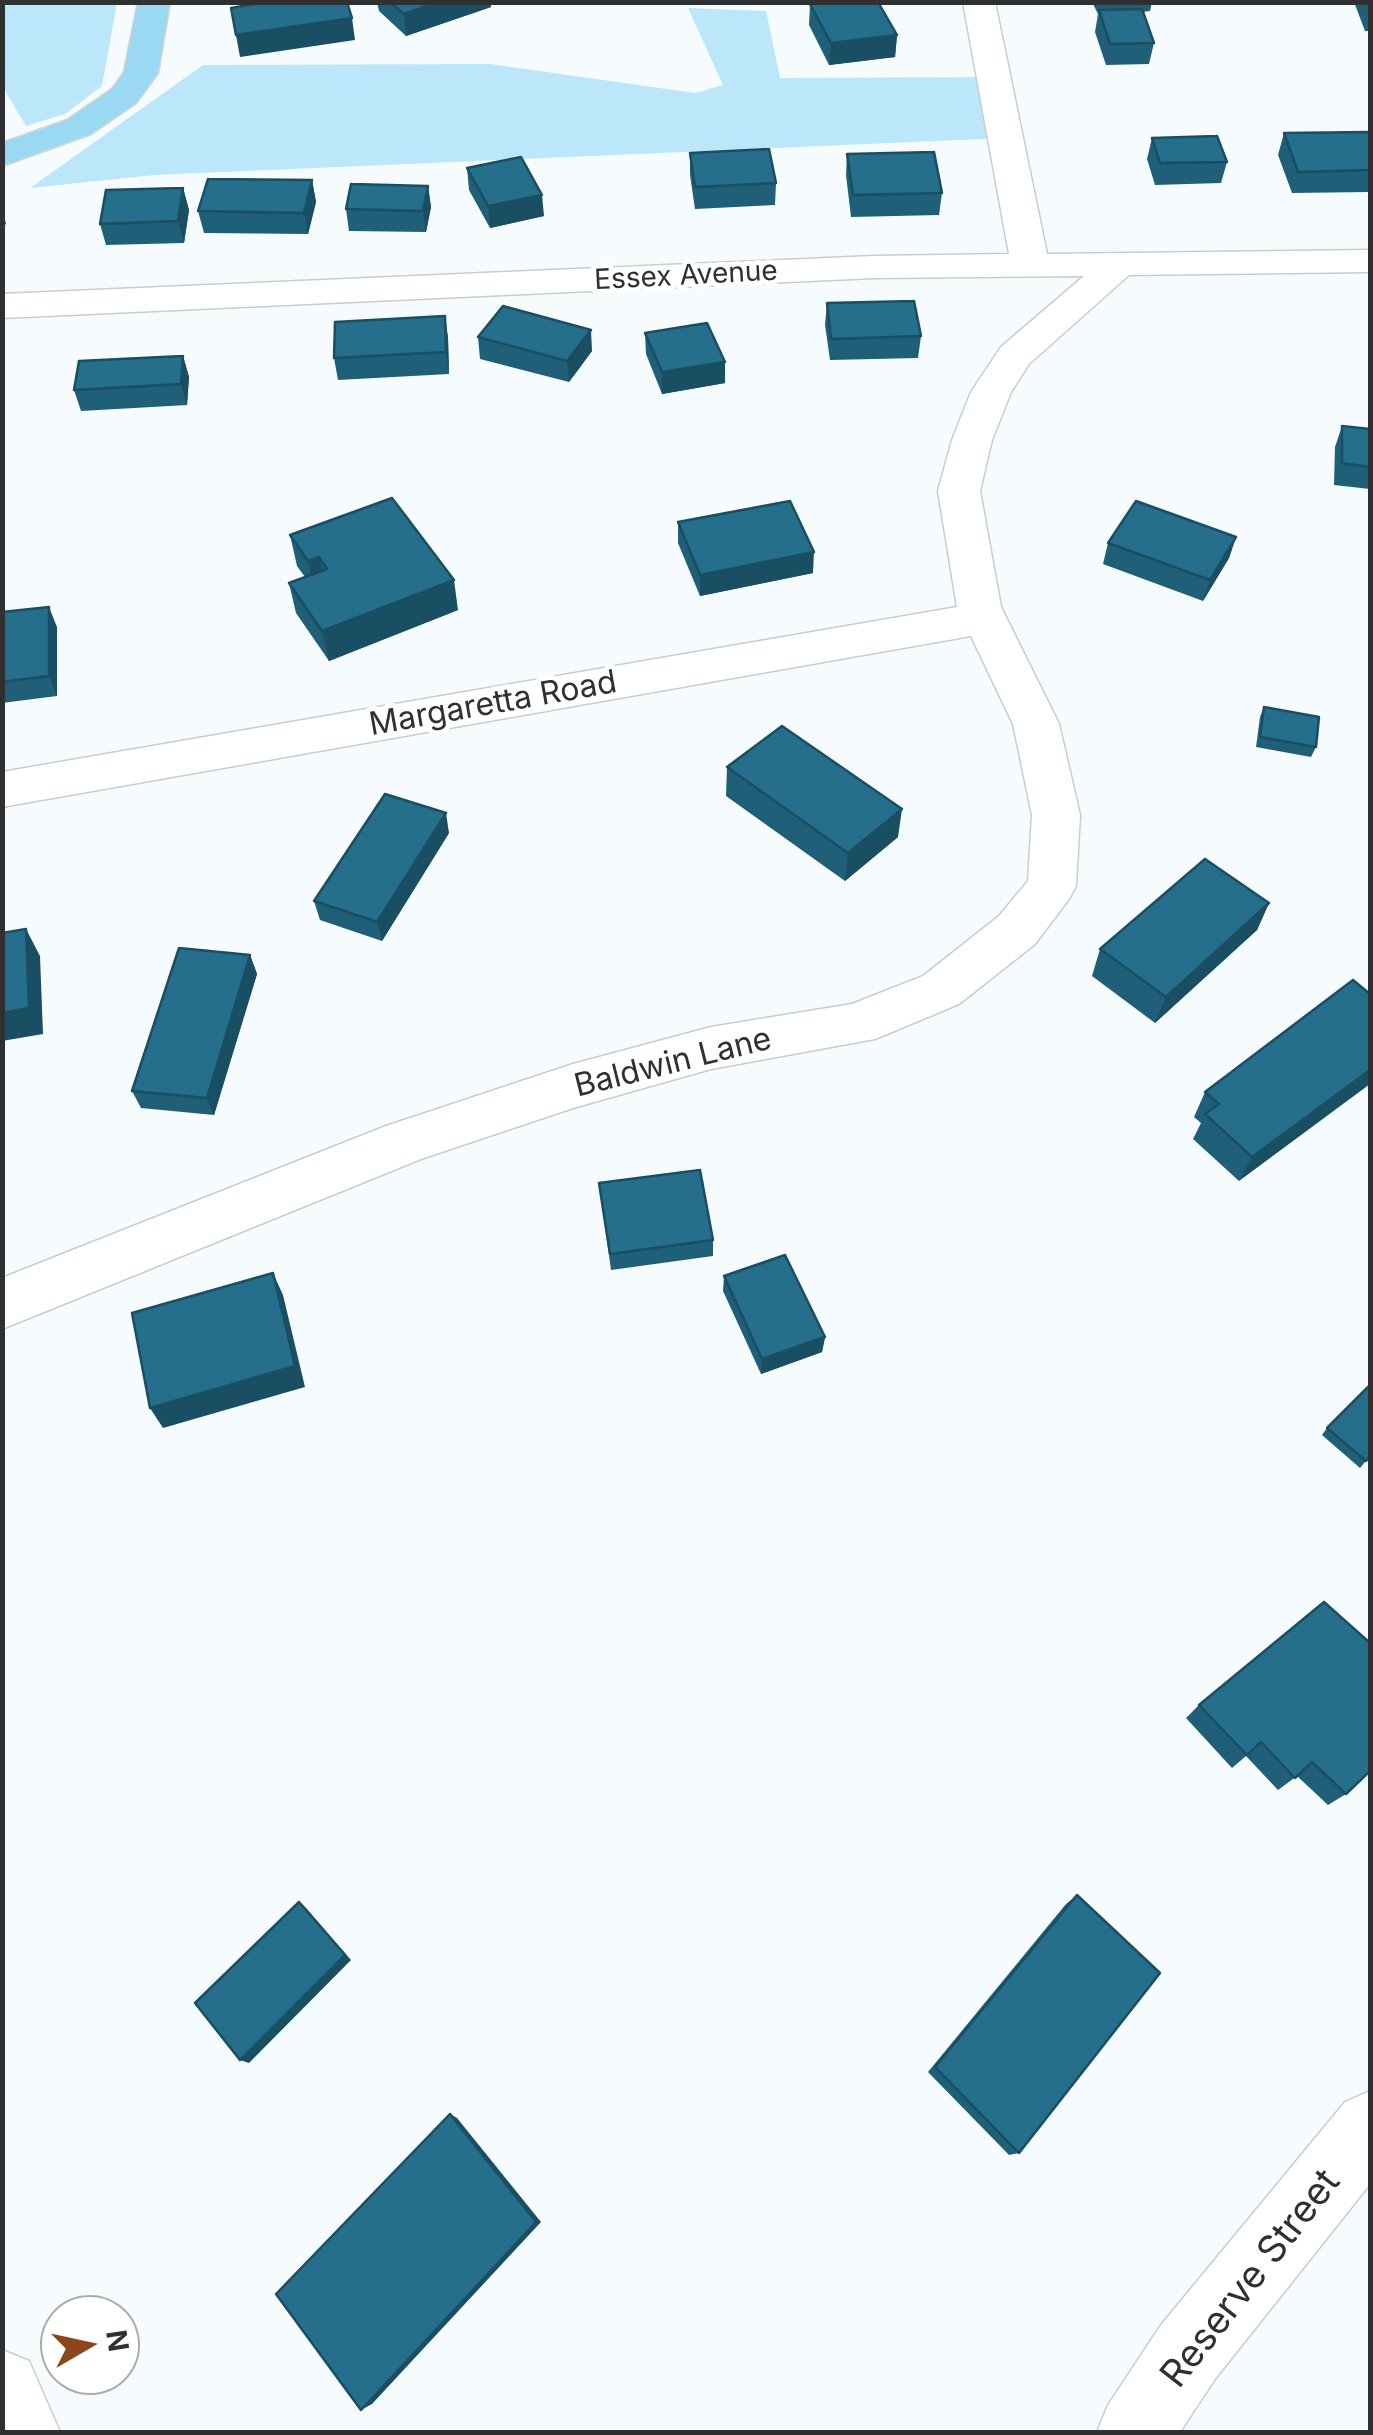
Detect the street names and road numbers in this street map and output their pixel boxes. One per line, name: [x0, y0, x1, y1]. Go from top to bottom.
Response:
street label: Essex Avenue: [593, 254, 779, 298]
street label: Margaretta Road: [366, 663, 620, 745]
street label: Baldwin Lane: [570, 1020, 776, 1106]
street label: Reserve Street: [1152, 2161, 1350, 2397]

